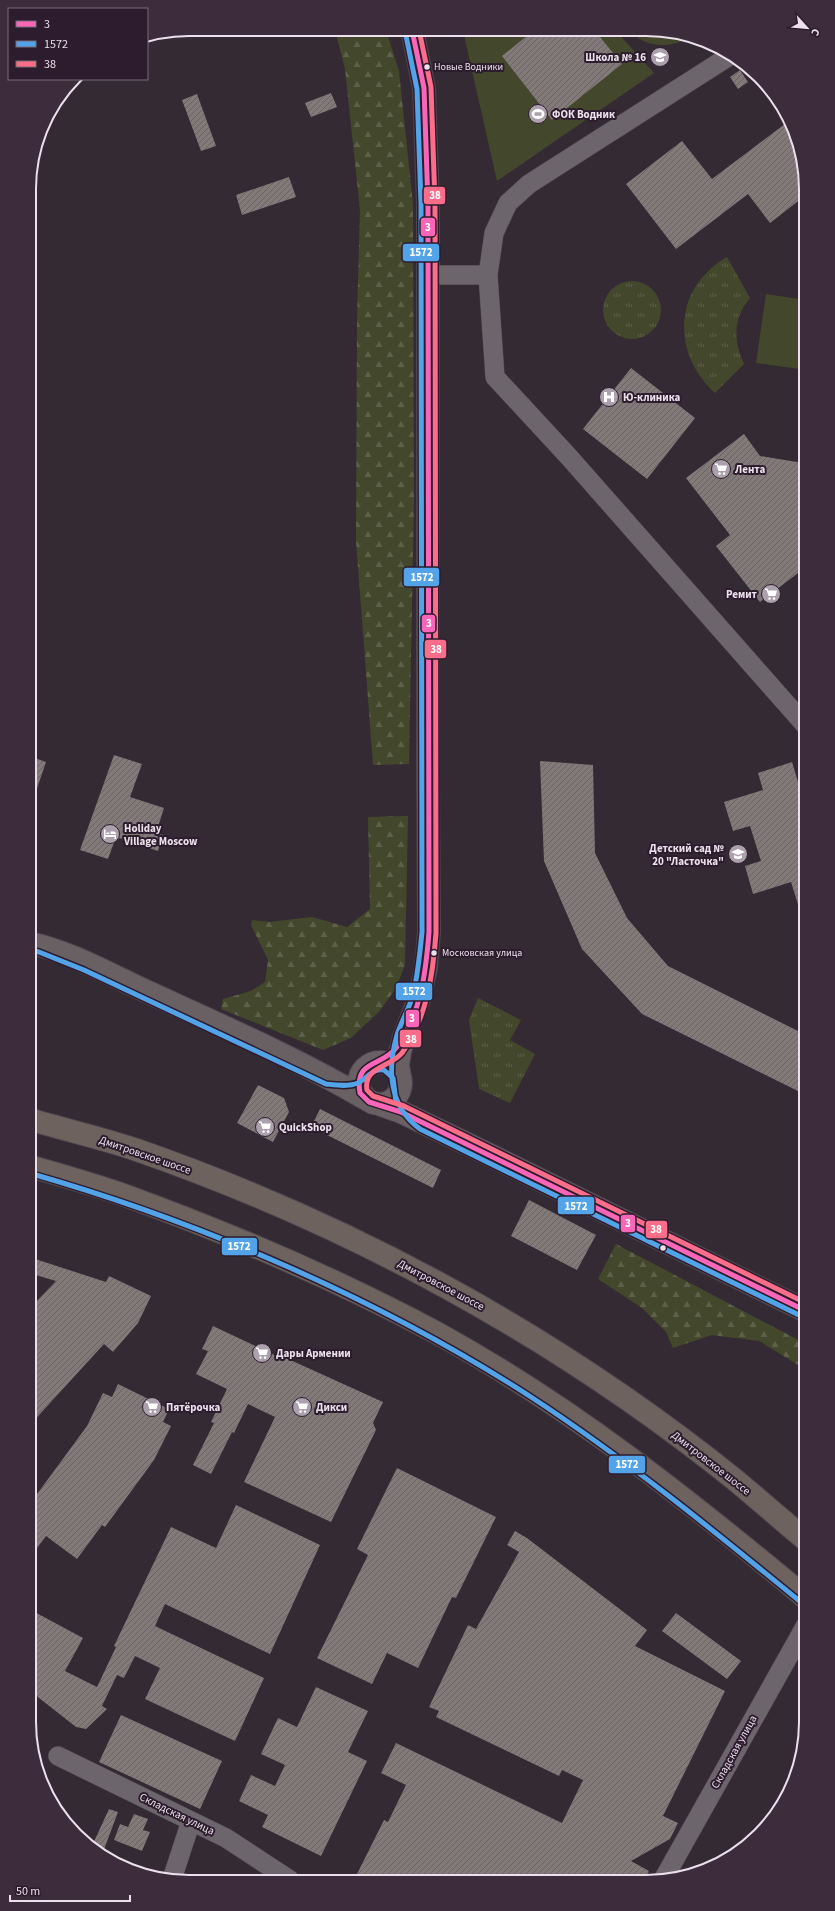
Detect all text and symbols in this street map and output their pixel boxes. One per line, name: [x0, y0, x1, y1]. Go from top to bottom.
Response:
legend: [8, 8, 148, 80]
north arrow: [787, 8, 827, 48]
text: 3: [44, 16, 50, 33]
text: С: [807, 26, 824, 39]
text: 1572: [44, 36, 68, 53]
school or university icon: Школа № 16: [649, 46, 671, 68]
place label: Школа № 16: [585, 50, 646, 65]
text: 38: [44, 56, 56, 73]
place label: Новые Водники: [434, 60, 503, 74]
marker: Новые Водники: [422, 62, 432, 72]
sports icon: ФОК Водник: [527, 103, 549, 125]
place label: ФОК Водник: [552, 107, 615, 122]
line badge: 38: [423, 186, 446, 205]
text: 38: [429, 188, 441, 203]
line badge: 3: [420, 217, 436, 237]
text: 3: [425, 220, 431, 235]
line badge: 1572: [402, 243, 440, 262]
text: 1572: [409, 245, 433, 260]
hospital icon: Ю-клиника: [598, 386, 620, 408]
place label: Ю-клиника: [623, 390, 681, 405]
supermarket icon: Лента: [710, 458, 732, 480]
place label: Лента: [734, 462, 766, 477]
line badge: 1572: [403, 567, 440, 587]
text: 1572: [410, 570, 434, 585]
supermarket icon: Ремит: [760, 583, 782, 605]
place label: Ремит: [726, 587, 758, 602]
line badge: 3: [421, 614, 436, 633]
text: 3: [426, 616, 432, 631]
line badge: 38: [424, 639, 447, 659]
text: 38: [430, 642, 442, 657]
place label: Holiday Village Moscow: [123, 821, 198, 849]
hotel icon: Holiday Village Moscow: [99, 823, 121, 845]
place label: Детский сад № 20 "Ласточка": [649, 841, 724, 869]
school or university icon: Детский сад № 20 "Ласточка": [727, 843, 749, 865]
place label: Московская улица: [442, 946, 522, 960]
marker: Московская улица: [429, 948, 439, 958]
line badge: 1572: [395, 982, 433, 1001]
text: 1572: [402, 984, 426, 999]
line badge: 3: [405, 1009, 420, 1028]
text: 3: [409, 1011, 415, 1026]
line badge: 38: [399, 1029, 422, 1048]
text: 38: [405, 1032, 417, 1047]
supermarket icon: QuickShop: [254, 1116, 276, 1138]
place label: QuickShop: [279, 1120, 332, 1135]
street label: Дмитровское шоссе: [97, 1132, 193, 1178]
line badge: 1572: [557, 1196, 595, 1215]
text: 1572: [564, 1199, 588, 1214]
line badge: 3: [620, 1214, 636, 1233]
text: 3: [625, 1216, 631, 1231]
line badge: 38: [645, 1220, 668, 1239]
text: 38: [650, 1222, 662, 1237]
line badge: 1572: [221, 1237, 258, 1256]
text: 1572: [227, 1239, 251, 1254]
unlabelled marker: [658, 1243, 668, 1253]
street label: Дмитровское шоссе: [395, 1256, 487, 1314]
supermarket icon: Дары Армении: [251, 1342, 273, 1364]
place label: Дары Армении: [276, 1346, 351, 1361]
supermarket icon: Пятёрочка: [141, 1396, 163, 1418]
supermarket icon: Дикси: [291, 1396, 313, 1418]
place label: Пятёрочка: [166, 1400, 221, 1415]
place label: Дикси: [316, 1400, 347, 1415]
street label: Дмитровское шоссе: [669, 1428, 754, 1499]
line badge: 1572: [608, 1455, 646, 1474]
text: 1572: [615, 1457, 639, 1472]
street label: Складская улица: [708, 1713, 760, 1791]
street label: Складская улица: [137, 1789, 217, 1839]
scale bar: [10, 1877, 130, 1903]
text: 50 m: [16, 1883, 40, 1900]

